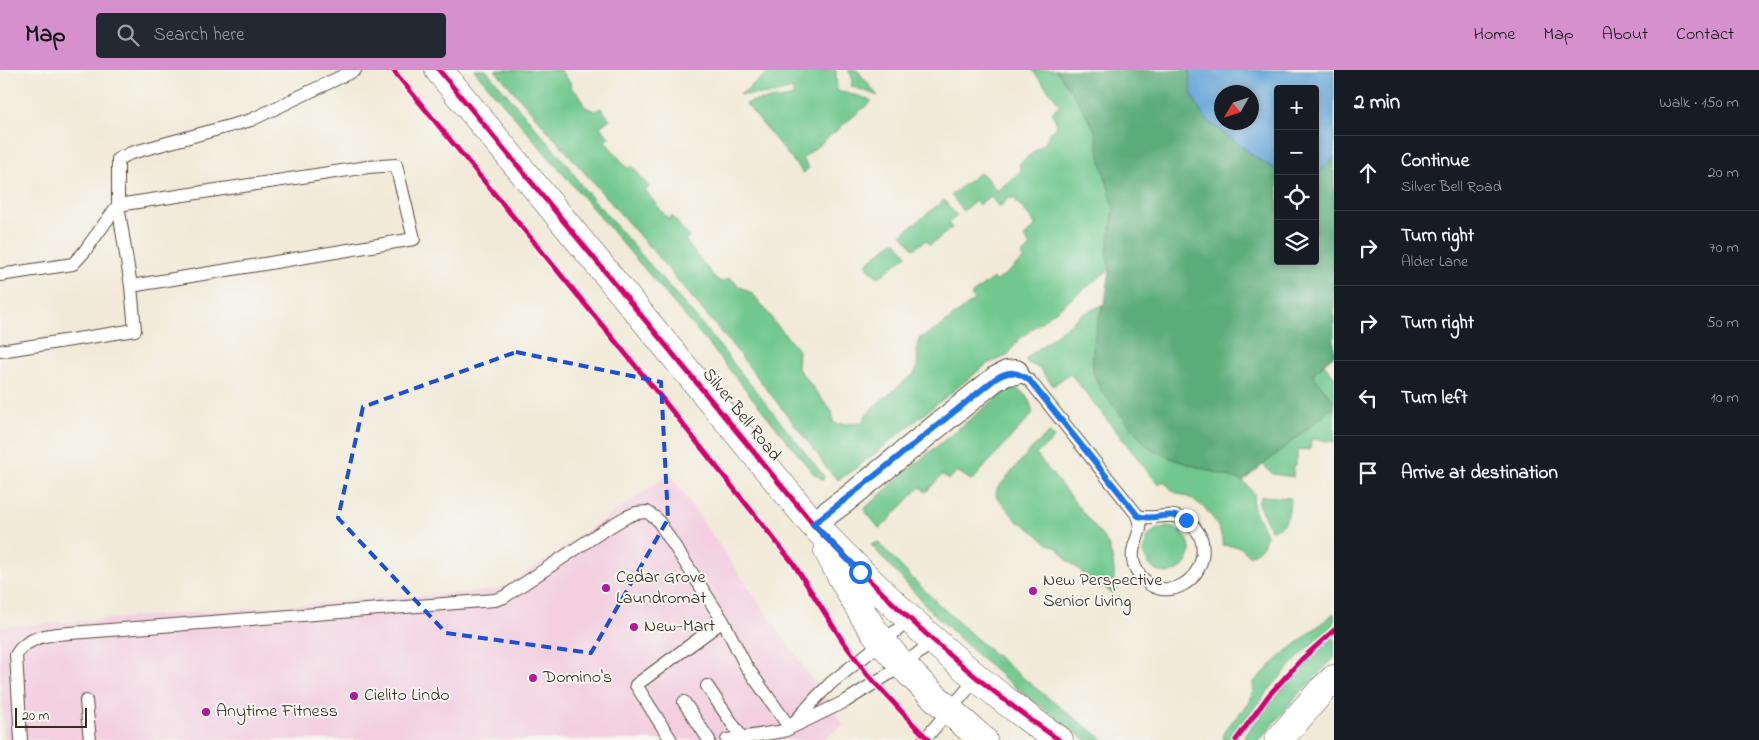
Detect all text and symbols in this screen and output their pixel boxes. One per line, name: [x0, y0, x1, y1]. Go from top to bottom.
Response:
search box: [96, 13, 446, 58]
text: Map: [25, 18, 66, 53]
icon: search: [114, 21, 142, 49]
text: Search here: [154, 22, 245, 49]
text: Home: [1474, 22, 1515, 48]
text: Map: [1543, 22, 1574, 48]
text: About: [1602, 22, 1648, 48]
text: Contact: [1676, 22, 1734, 48]
north arrow: [1214, 85, 1259, 130]
map controls: [1274, 85, 1319, 265]
button: +: [1274, 85, 1319, 130]
text: 2 min: [1354, 88, 1400, 118]
text: Walk · 150 m: [1659, 91, 1739, 115]
button: −: [1274, 130, 1319, 175]
text: Continue: [1401, 148, 1469, 175]
icon: ahead: [1354, 159, 1382, 187]
text: 20 m: [1708, 161, 1739, 185]
button: locate: [1274, 175, 1319, 220]
text: Silver Bell Road: [1401, 175, 1502, 199]
button: layers: [1274, 220, 1319, 265]
text: Turn right: [1401, 223, 1474, 250]
icon: right: [1354, 234, 1382, 262]
text: 70 m: [1709, 236, 1739, 260]
text: Alder Lane: [1401, 250, 1468, 274]
icon: right: [1354, 309, 1382, 337]
text: Turn right: [1401, 310, 1474, 337]
text: 50 m: [1707, 311, 1739, 335]
street label: Silver Bell Road: [695, 363, 787, 467]
icon: left: [1354, 384, 1382, 412]
text: Turn left: [1401, 385, 1468, 412]
text: 10 m: [1711, 386, 1739, 410]
icon: arrive: [1354, 459, 1382, 487]
text: Arrive at destination: [1401, 460, 1558, 487]
route end: [1175, 509, 1198, 532]
route start: [849, 561, 872, 584]
place label: Cedar Grove Laundromat: [616, 565, 707, 612]
place label: New Perspective Senior Living: [1043, 568, 1163, 616]
marker: Cedar Grove Laundromat: [600, 582, 612, 594]
marker: New Perspective Senior Living: [1027, 585, 1039, 597]
place label: New-Mart: [644, 614, 715, 640]
marker: New-Mart: [628, 621, 640, 633]
place label: Domino's: [542, 665, 612, 691]
marker: Domino's: [527, 672, 539, 684]
place label: Cielito Lindo: [364, 683, 450, 709]
marker: Cielito Lindo: [348, 690, 360, 702]
place label: Anytime Fitness: [216, 699, 338, 725]
scale bar: [15, 705, 88, 728]
text: 20 m: [22, 706, 49, 727]
marker: Anytime Fitness: [200, 706, 212, 718]

